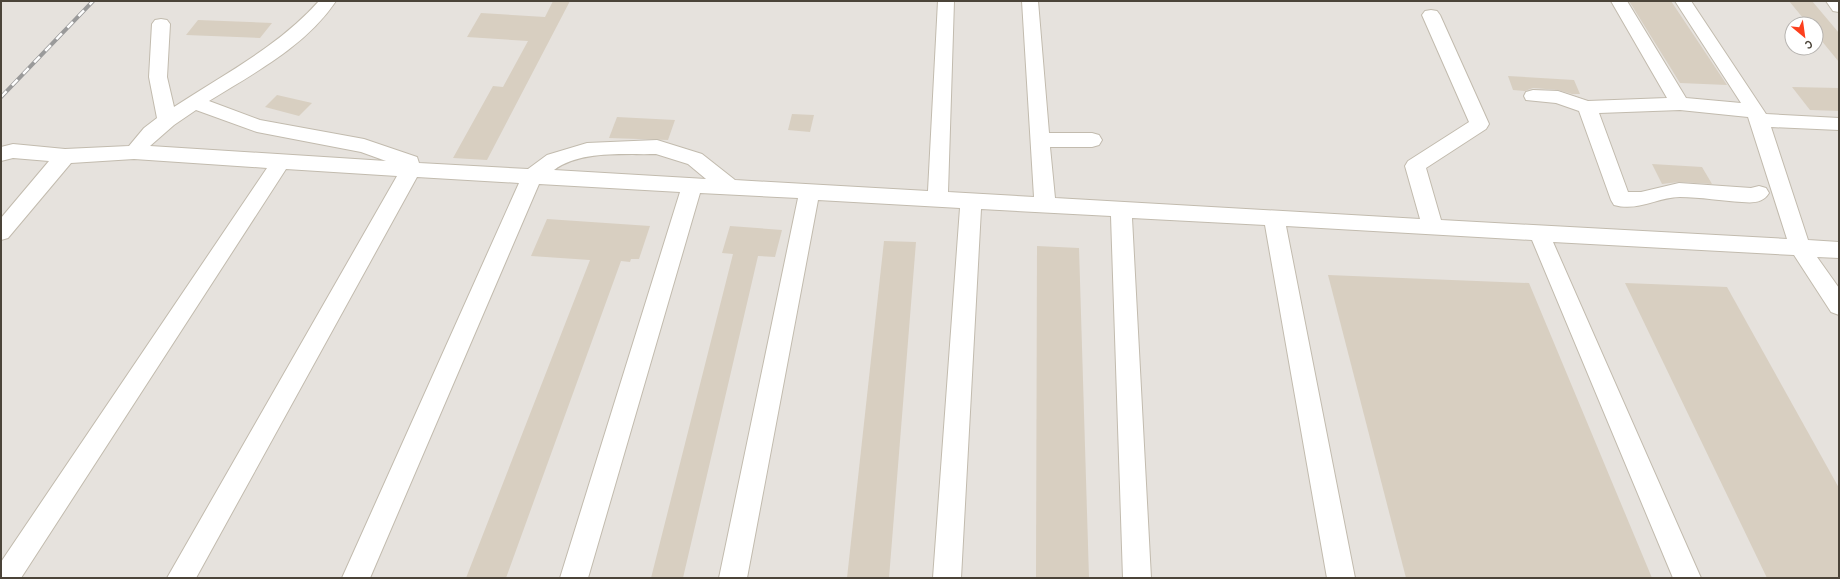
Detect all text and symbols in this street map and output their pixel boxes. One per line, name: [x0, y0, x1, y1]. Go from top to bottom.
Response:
north arrow: [1784, 16, 1824, 56]
text: С: [1802, 36, 1815, 52]

